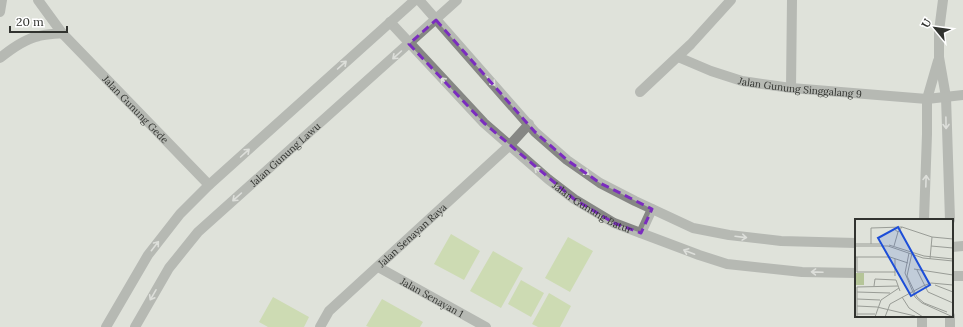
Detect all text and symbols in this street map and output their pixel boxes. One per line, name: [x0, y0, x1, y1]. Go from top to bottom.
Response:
scale bar: [10, 8, 67, 34]
north arrow: [915, 8, 955, 48]
text: 20 m: [16, 14, 44, 29]
text: U: [918, 16, 935, 30]
one-way arrow: [392, 50, 403, 59]
one-way arrow: [336, 61, 347, 70]
street label: Jalan Gunung Gede: [99, 72, 172, 146]
street label: Jalan Gunung Singgalang 9: [736, 73, 863, 100]
one-way arrow: [486, 76, 495, 86]
one-way arrow: [440, 77, 450, 87]
one-way arrow: [942, 116, 950, 129]
street label: Jalan Gunung Lawu: [246, 119, 323, 190]
one-way arrow: [240, 148, 250, 157]
one-way arrow: [534, 167, 544, 176]
one-way arrow: [578, 167, 589, 175]
one-way arrow: [922, 175, 929, 188]
street label: Jalan Gunung Batur: [549, 178, 635, 236]
one-way arrow: [232, 192, 243, 201]
street label: Jalan Senayan Raya: [374, 200, 449, 270]
inset map: [855, 219, 953, 317]
one-way arrow: [734, 233, 747, 241]
one-way arrow: [150, 241, 159, 251]
one-way arrow: [684, 247, 696, 255]
one-way arrow: [811, 268, 824, 276]
street label: Jalan Senayan 1: [397, 274, 466, 320]
one-way arrow: [149, 288, 157, 300]

